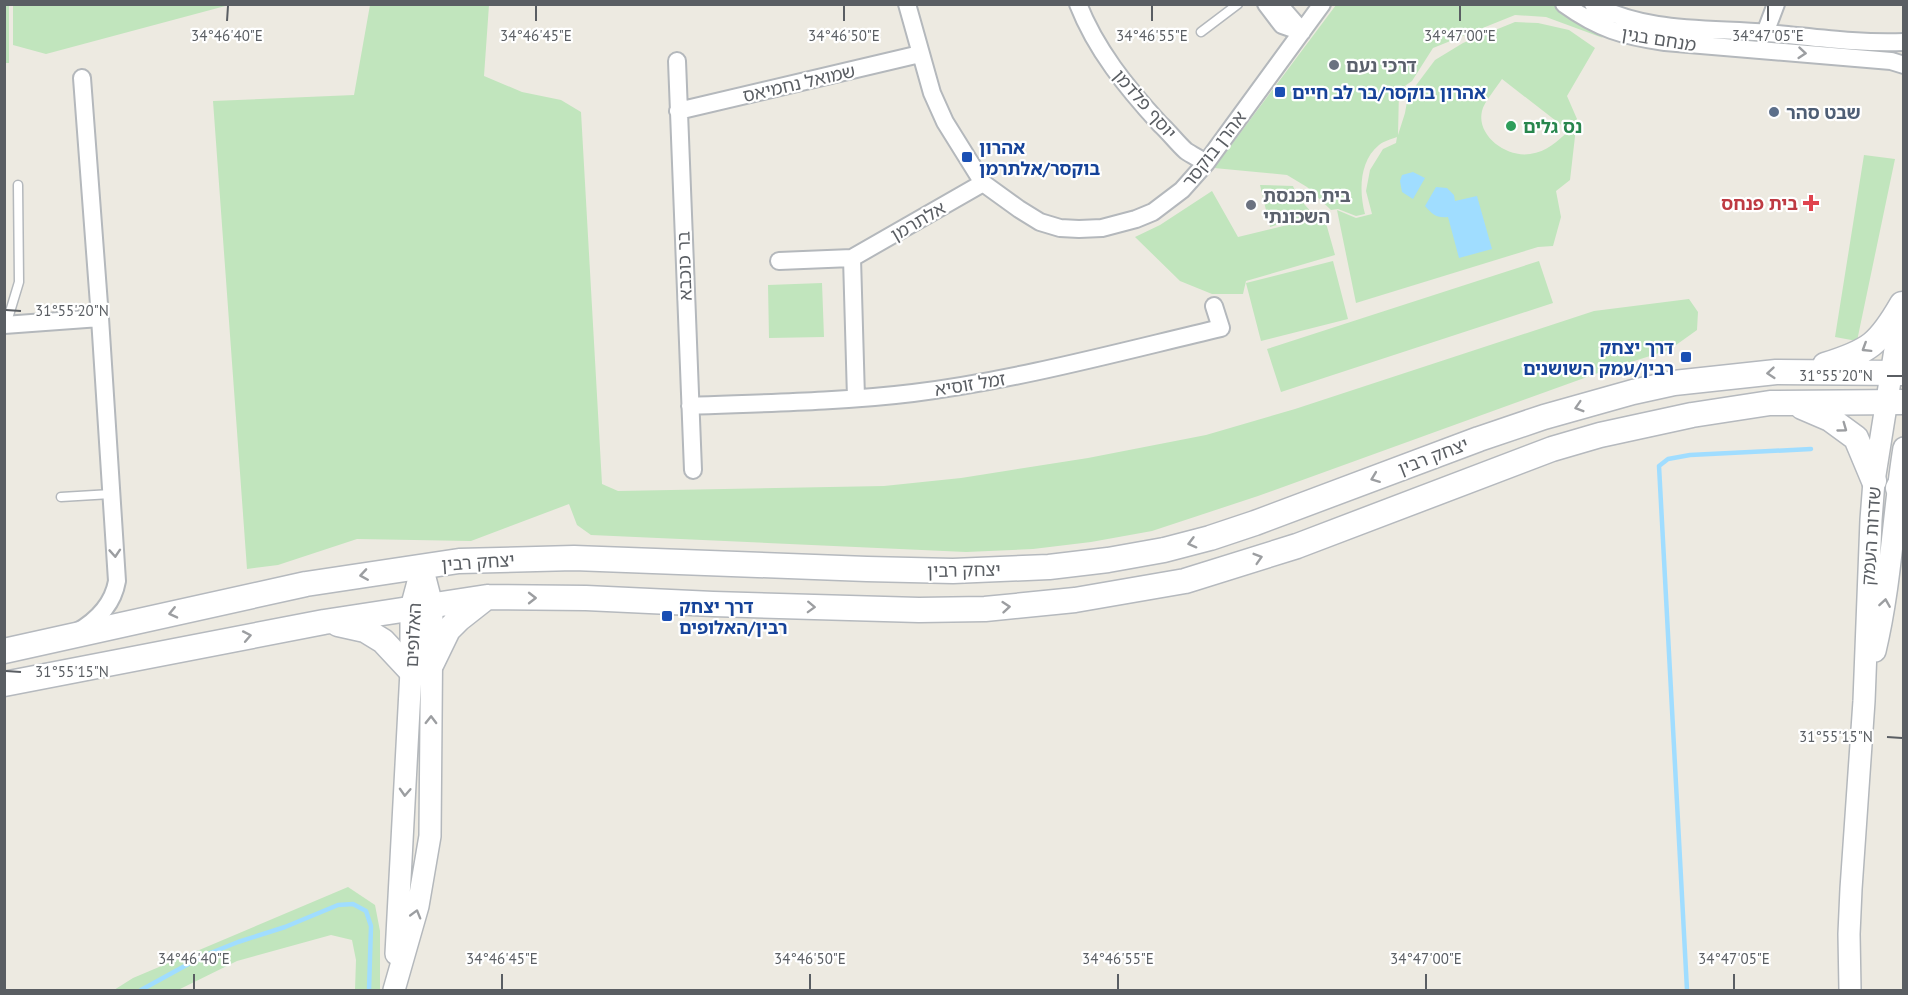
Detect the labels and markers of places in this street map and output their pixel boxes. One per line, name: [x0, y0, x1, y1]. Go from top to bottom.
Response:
place label: דרכי נעם: [1346, 54, 1417, 77]
marker: דרכי נעם: [1327, 58, 1341, 72]
place label: אהרון בוקסר/בר לב חיים: [1292, 81, 1486, 104]
marker: אהרון בוקסר/בר לב חיים: [1273, 85, 1287, 99]
place label: שבט סהר: [1786, 101, 1861, 124]
marker: שבט סהר: [1767, 105, 1781, 119]
place label: נס גלים: [1523, 115, 1582, 138]
marker: נס גלים: [1504, 119, 1518, 133]
place label: אהרון בוקסר/אלתרמן: [979, 136, 1100, 180]
marker: אהרון בוקסר/אלתרמן: [960, 150, 974, 164]
place label: בית הכנסת השכונתי: [1263, 184, 1351, 228]
place label: בית פנחס: [1721, 192, 1798, 215]
marker: בית פנחס: [1802, 194, 1820, 212]
marker: בית הכנסת השכונתי: [1244, 198, 1258, 212]
place label: דרך יצחק רבין/עמק השושנים: [1523, 336, 1674, 380]
marker: דרך יצחק רבין/עמק השושנים: [1679, 350, 1693, 364]
place label: דרך יצחק רבין/האלופים: [679, 595, 788, 639]
marker: דרך יצחק רבין/האלופים: [660, 609, 674, 623]

